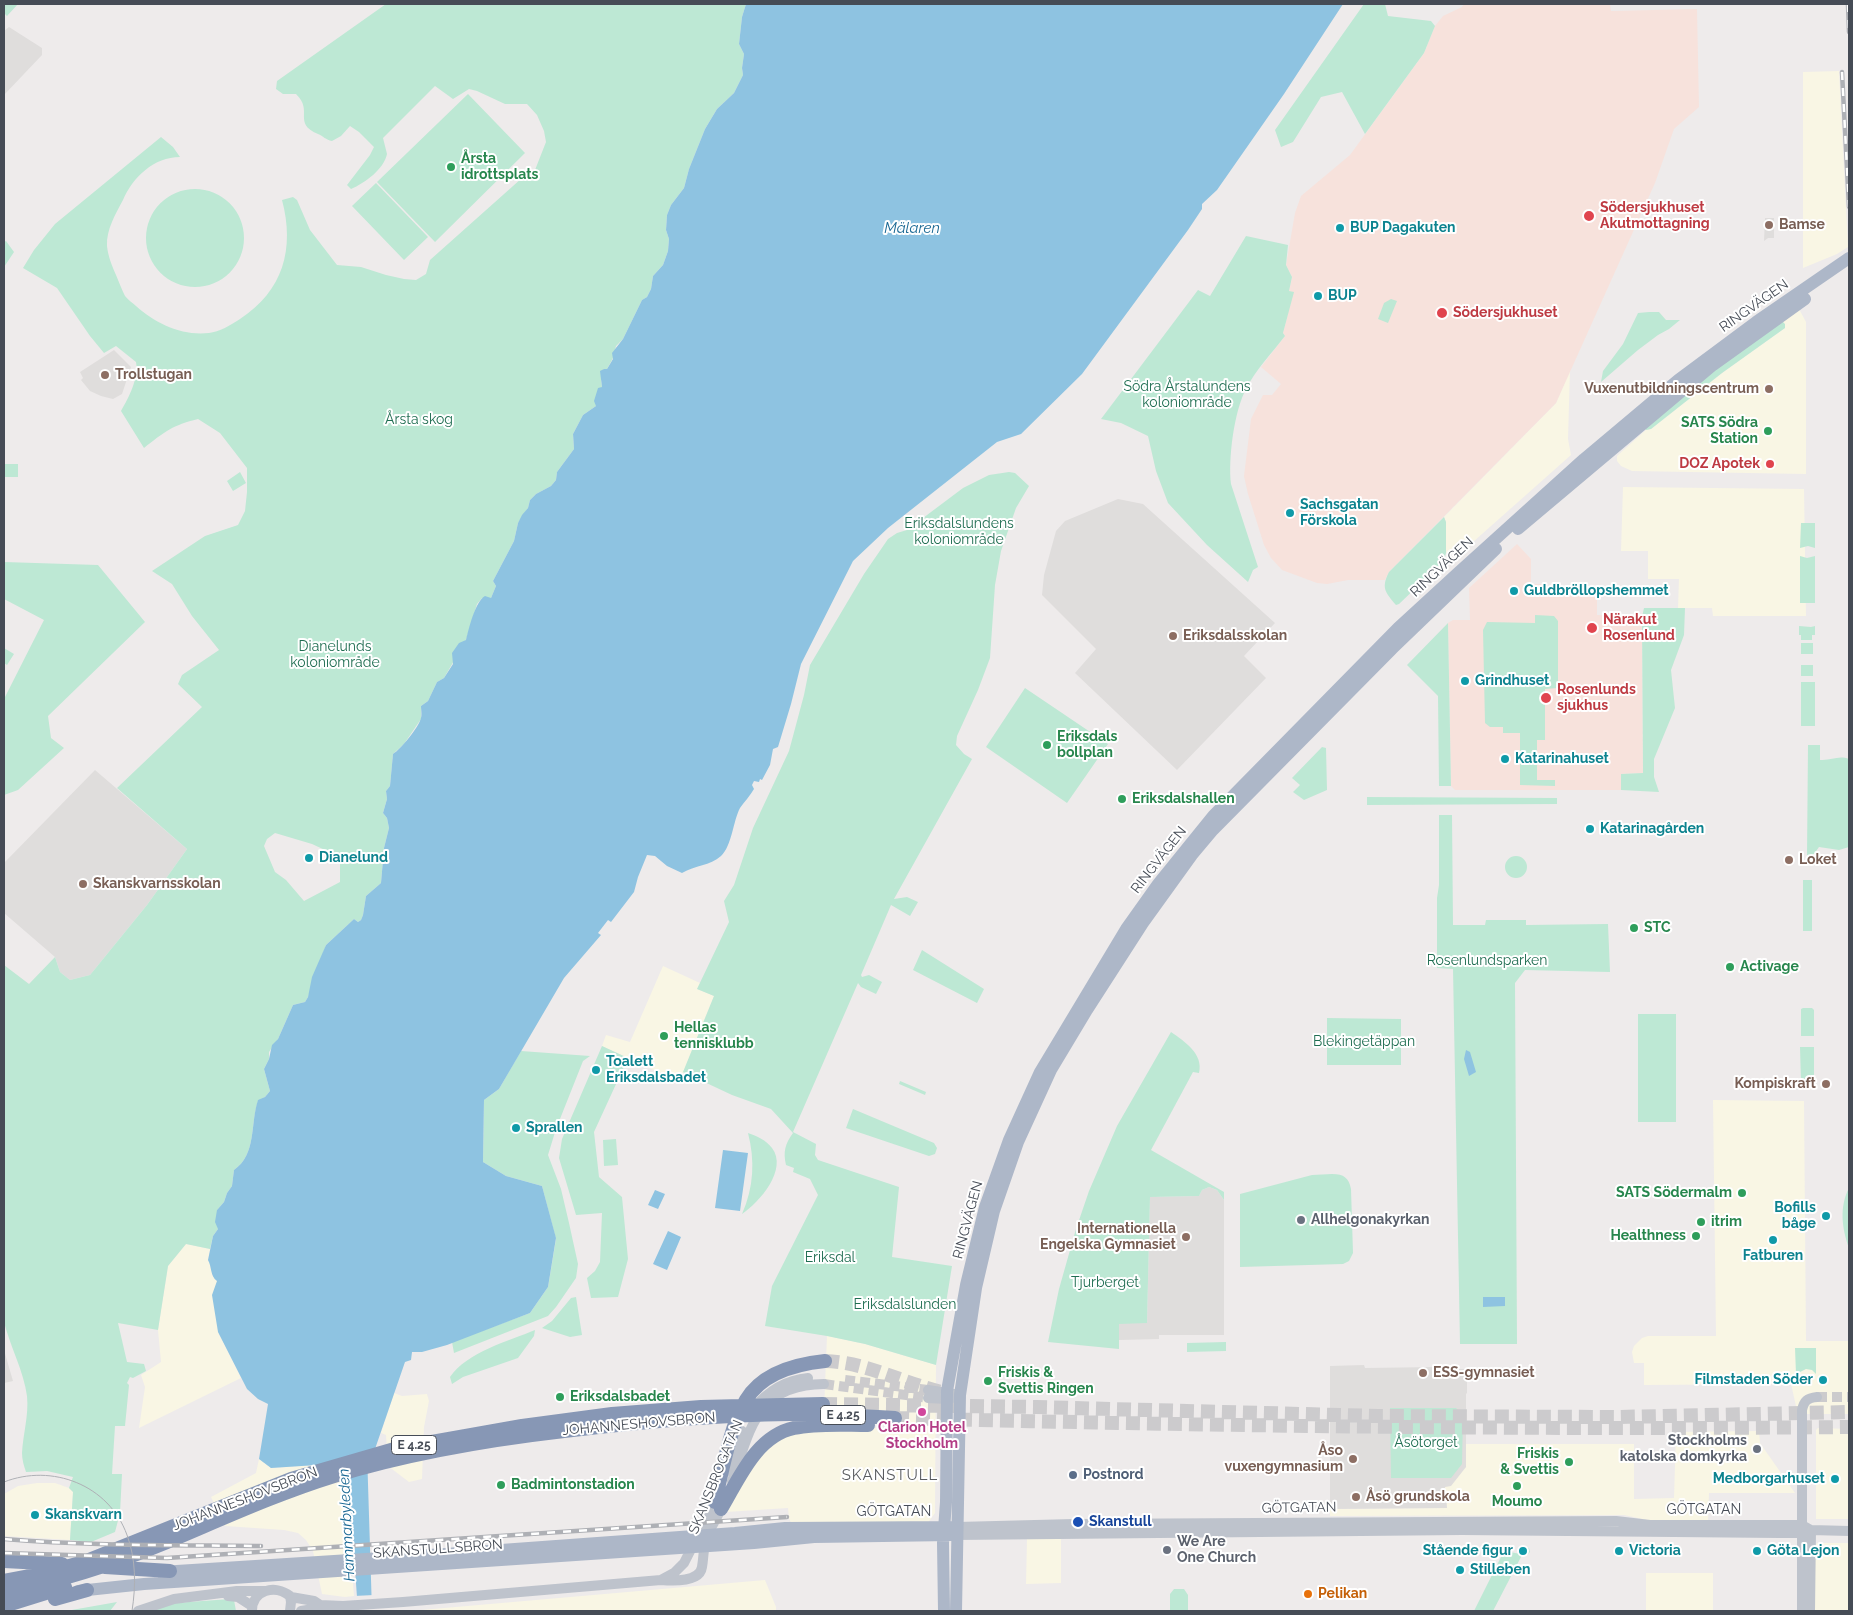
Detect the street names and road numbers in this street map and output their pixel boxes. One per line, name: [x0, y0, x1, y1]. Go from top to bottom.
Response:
street label: RINGVÄGEN: [1716, 276, 1792, 336]
street label: RINGVÄGEN: [1407, 533, 1477, 601]
street label: RINGVÄGEN: [1128, 823, 1190, 897]
street label: RINGVÄGEN: [949, 1179, 987, 1261]
road number: E 4.25: [820, 1406, 866, 1424]
street label: JOHANNESHOVSBRON: [562, 1409, 716, 1439]
street label: SKANSBROGATAN: [685, 1417, 747, 1537]
road number: E 4.25: [392, 1436, 436, 1454]
street label: JOHANNESHOVSBRON: [170, 1464, 320, 1534]
street label: GÖTGATAN: [1261, 1499, 1337, 1517]
street label: GÖTGATAN: [1667, 1502, 1741, 1518]
street label: GÖTGATAN: [857, 1504, 931, 1520]
street label: SKANSTULLSBRON: [373, 1536, 503, 1562]

